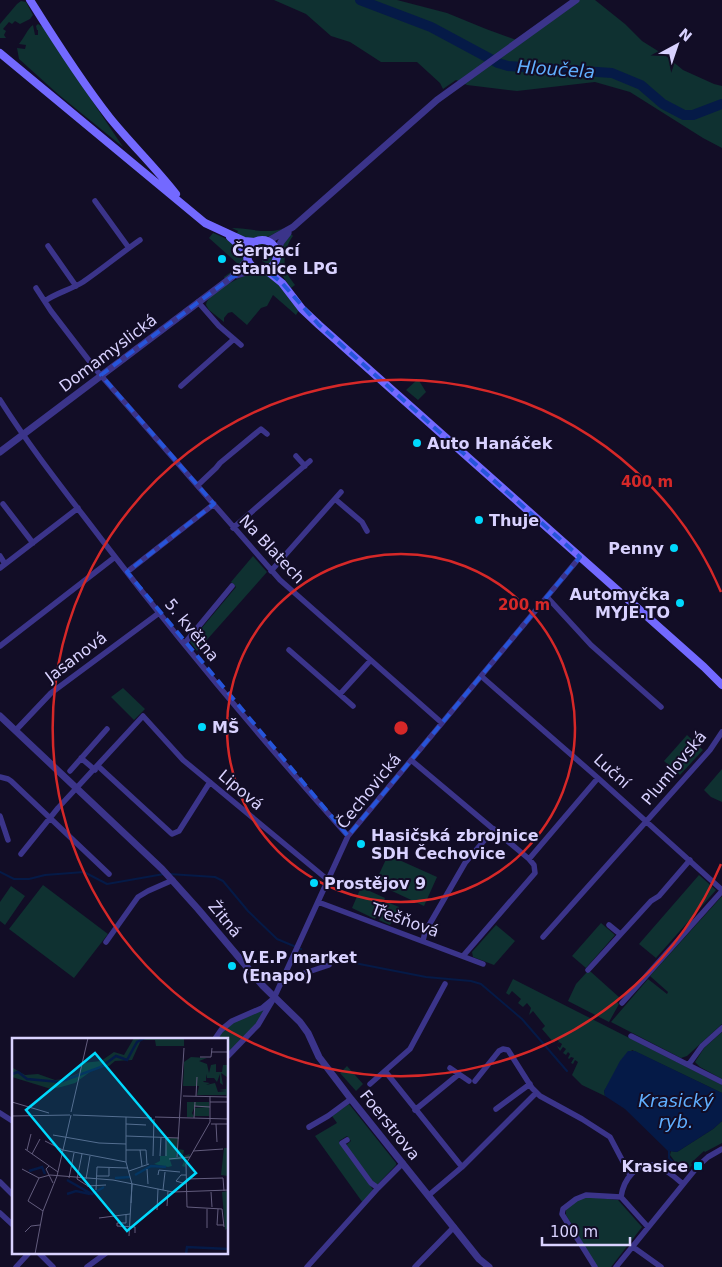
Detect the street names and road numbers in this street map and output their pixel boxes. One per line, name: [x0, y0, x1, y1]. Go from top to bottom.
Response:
street label: Domamyslická: [55, 310, 161, 396]
street label: Na Blatech: [235, 511, 309, 587]
street label: 5. května: [161, 595, 223, 665]
street label: Jasanová: [41, 628, 110, 687]
street label: Plumlovská: [638, 727, 710, 809]
street label: Čechovická: [333, 750, 405, 832]
street label: Luční: [590, 750, 634, 793]
street label: Lipová: [215, 766, 267, 814]
street label: Žitná: [204, 897, 246, 941]
street label: Třešňová: [367, 899, 442, 941]
street label: Foerstrova: [356, 1086, 424, 1164]

